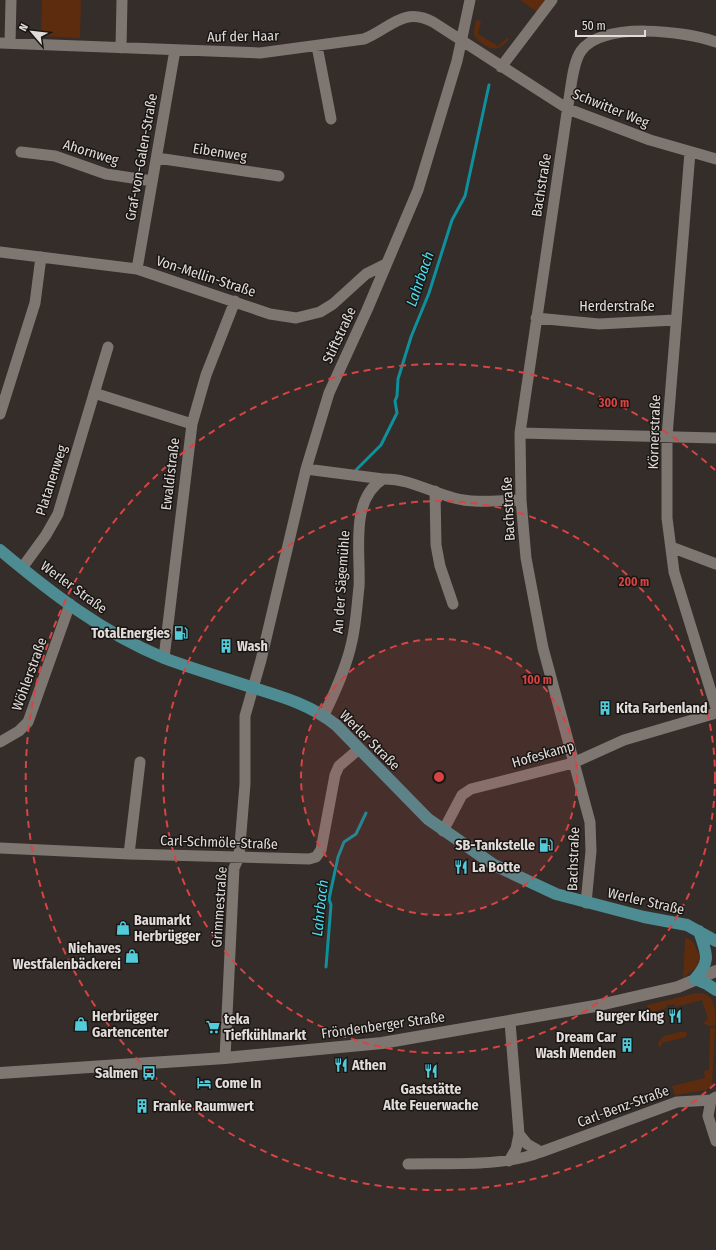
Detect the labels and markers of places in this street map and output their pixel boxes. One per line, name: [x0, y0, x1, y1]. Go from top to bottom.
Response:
place label: TotalEnergies: [91, 625, 170, 642]
fuel station icon: TotalEnergies: [173, 625, 189, 641]
building icon: Wash: [218, 638, 234, 654]
place label: Wash: [237, 638, 268, 655]
building icon: Kita Farbenland: [597, 700, 613, 716]
place label: Kita Farbenland: [616, 700, 708, 717]
centre of rings: [432, 770, 446, 784]
place label: SB-Tankstelle: [455, 837, 535, 854]
fuel station icon: SB-Tankstelle: [538, 837, 554, 853]
restaurant icon: La Botte: [453, 859, 469, 875]
place label: La Botte: [472, 859, 520, 876]
place label: Baumarkt Herbrügger: [134, 912, 201, 945]
shop icon: Baumarkt Herbrügger: [115, 920, 131, 936]
place label: Niehaves Westfalenbäckerei: [13, 940, 121, 973]
shop icon: Niehaves Westfalenbäckerei: [124, 948, 140, 964]
place label: Herbrügger Gartencenter: [92, 1008, 169, 1041]
place label: Burger King: [596, 1008, 664, 1025]
restaurant icon: Burger King: [667, 1008, 683, 1024]
place label: teka Tiefkühlmarkt: [224, 1011, 308, 1044]
shop icon: Herbrügger Gartencenter: [73, 1016, 89, 1032]
supermarket icon: teka Tiefkühlmarkt: [205, 1019, 221, 1035]
place label: Dream Car Wash Menden: [536, 1029, 617, 1062]
building icon: Dream Car Wash Menden: [619, 1037, 635, 1053]
restaurant icon: Athen: [333, 1057, 349, 1073]
place label: Athen: [351, 1057, 386, 1074]
restaurant icon: Gaststätte Alte Feuerwache: [423, 1063, 439, 1079]
place label: Salmen: [95, 1065, 138, 1082]
bus stop icon: Salmen: [141, 1065, 157, 1081]
hotel icon: Come In: [196, 1075, 212, 1091]
place label: Come In: [215, 1075, 261, 1092]
place label: Gaststätte Alte Feuerwache: [382, 1081, 479, 1114]
building icon: Franke Raumwert: [134, 1098, 150, 1114]
place label: Franke Raumwert: [153, 1098, 255, 1115]

